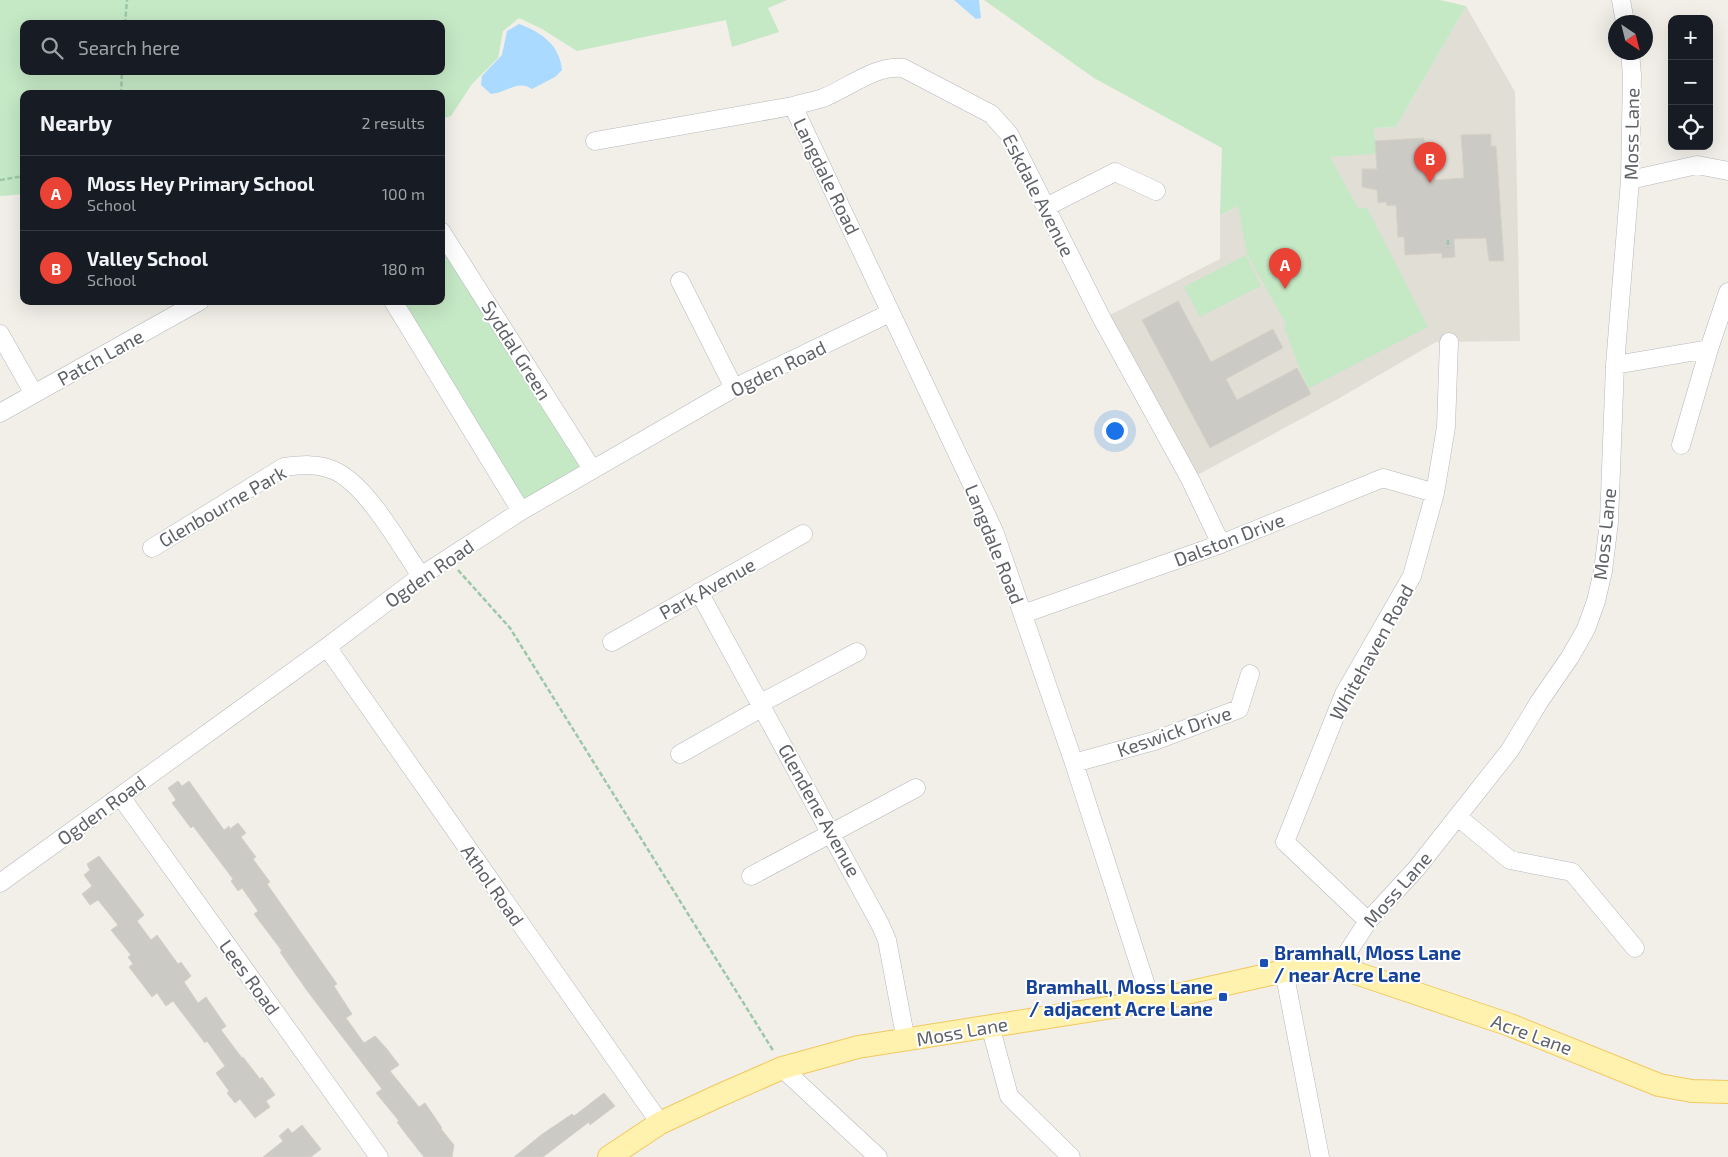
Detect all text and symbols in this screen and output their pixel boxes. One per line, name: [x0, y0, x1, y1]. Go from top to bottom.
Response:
north arrow: [1608, 15, 1653, 60]
map controls: [1668, 15, 1713, 150]
button: +: [1668, 15, 1713, 60]
search box: [20, 20, 445, 75]
icon: search: [38, 34, 66, 62]
text: Search here: [78, 36, 180, 59]
button: −: [1668, 60, 1713, 105]
street label: Moss Lane: [1619, 88, 1643, 180]
button: locate: [1668, 105, 1713, 150]
text: Nearby: [40, 110, 112, 135]
text: 2 results: [362, 113, 425, 132]
street label: Langdale Road: [789, 114, 865, 238]
street label: Eskdale Avenue: [998, 130, 1080, 260]
pin: B: [1414, 142, 1446, 183]
text: Moss Hey Primary School: [87, 172, 314, 195]
text: A: [51, 184, 61, 203]
text: 100 m: [382, 184, 425, 203]
text: School: [87, 195, 136, 214]
text: Valley School: [87, 247, 208, 270]
pin: A: [1269, 248, 1301, 289]
text: B: [51, 259, 61, 278]
text: 180 m: [382, 259, 425, 278]
text: School: [87, 270, 136, 289]
street label: Syddal Green: [477, 296, 557, 404]
street label: Patch Lane: [53, 324, 147, 390]
street label: Ogden Road: [727, 335, 829, 401]
your location: [1102, 418, 1128, 444]
street label: Glenbourne Park: [154, 460, 290, 552]
street label: Langdale Road: [961, 481, 1029, 607]
street label: Moss Lane: [1588, 487, 1620, 581]
street label: Dalston Drive: [1170, 507, 1288, 571]
street label: Ogden Road: [380, 534, 478, 612]
street label: Park Avenue: [655, 552, 759, 624]
street label: Whitehaven Road: [1324, 580, 1418, 724]
street label: Keswick Drive: [1114, 701, 1234, 761]
street label: Glendene Avenue: [774, 739, 866, 881]
street label: Ogden Road: [52, 770, 150, 850]
street label: Athol Road: [457, 840, 529, 930]
street label: Moss Lane: [1358, 847, 1436, 931]
street label: Lees Road: [215, 935, 285, 1019]
place label: Bramhall, Moss Lane / near Acre Lane: [1274, 941, 1462, 986]
marker: Bramhall, Moss Lane / near Acre Lane: [1258, 957, 1270, 969]
place label: Bramhall, Moss Lane / adjacent Acre Lane: [1026, 975, 1213, 1020]
marker: Bramhall, Moss Lane / adjacent Acre Lane: [1217, 991, 1229, 1003]
street label: Acre Lane: [1488, 1009, 1576, 1059]
street label: Moss Lane: [914, 1012, 1010, 1050]

